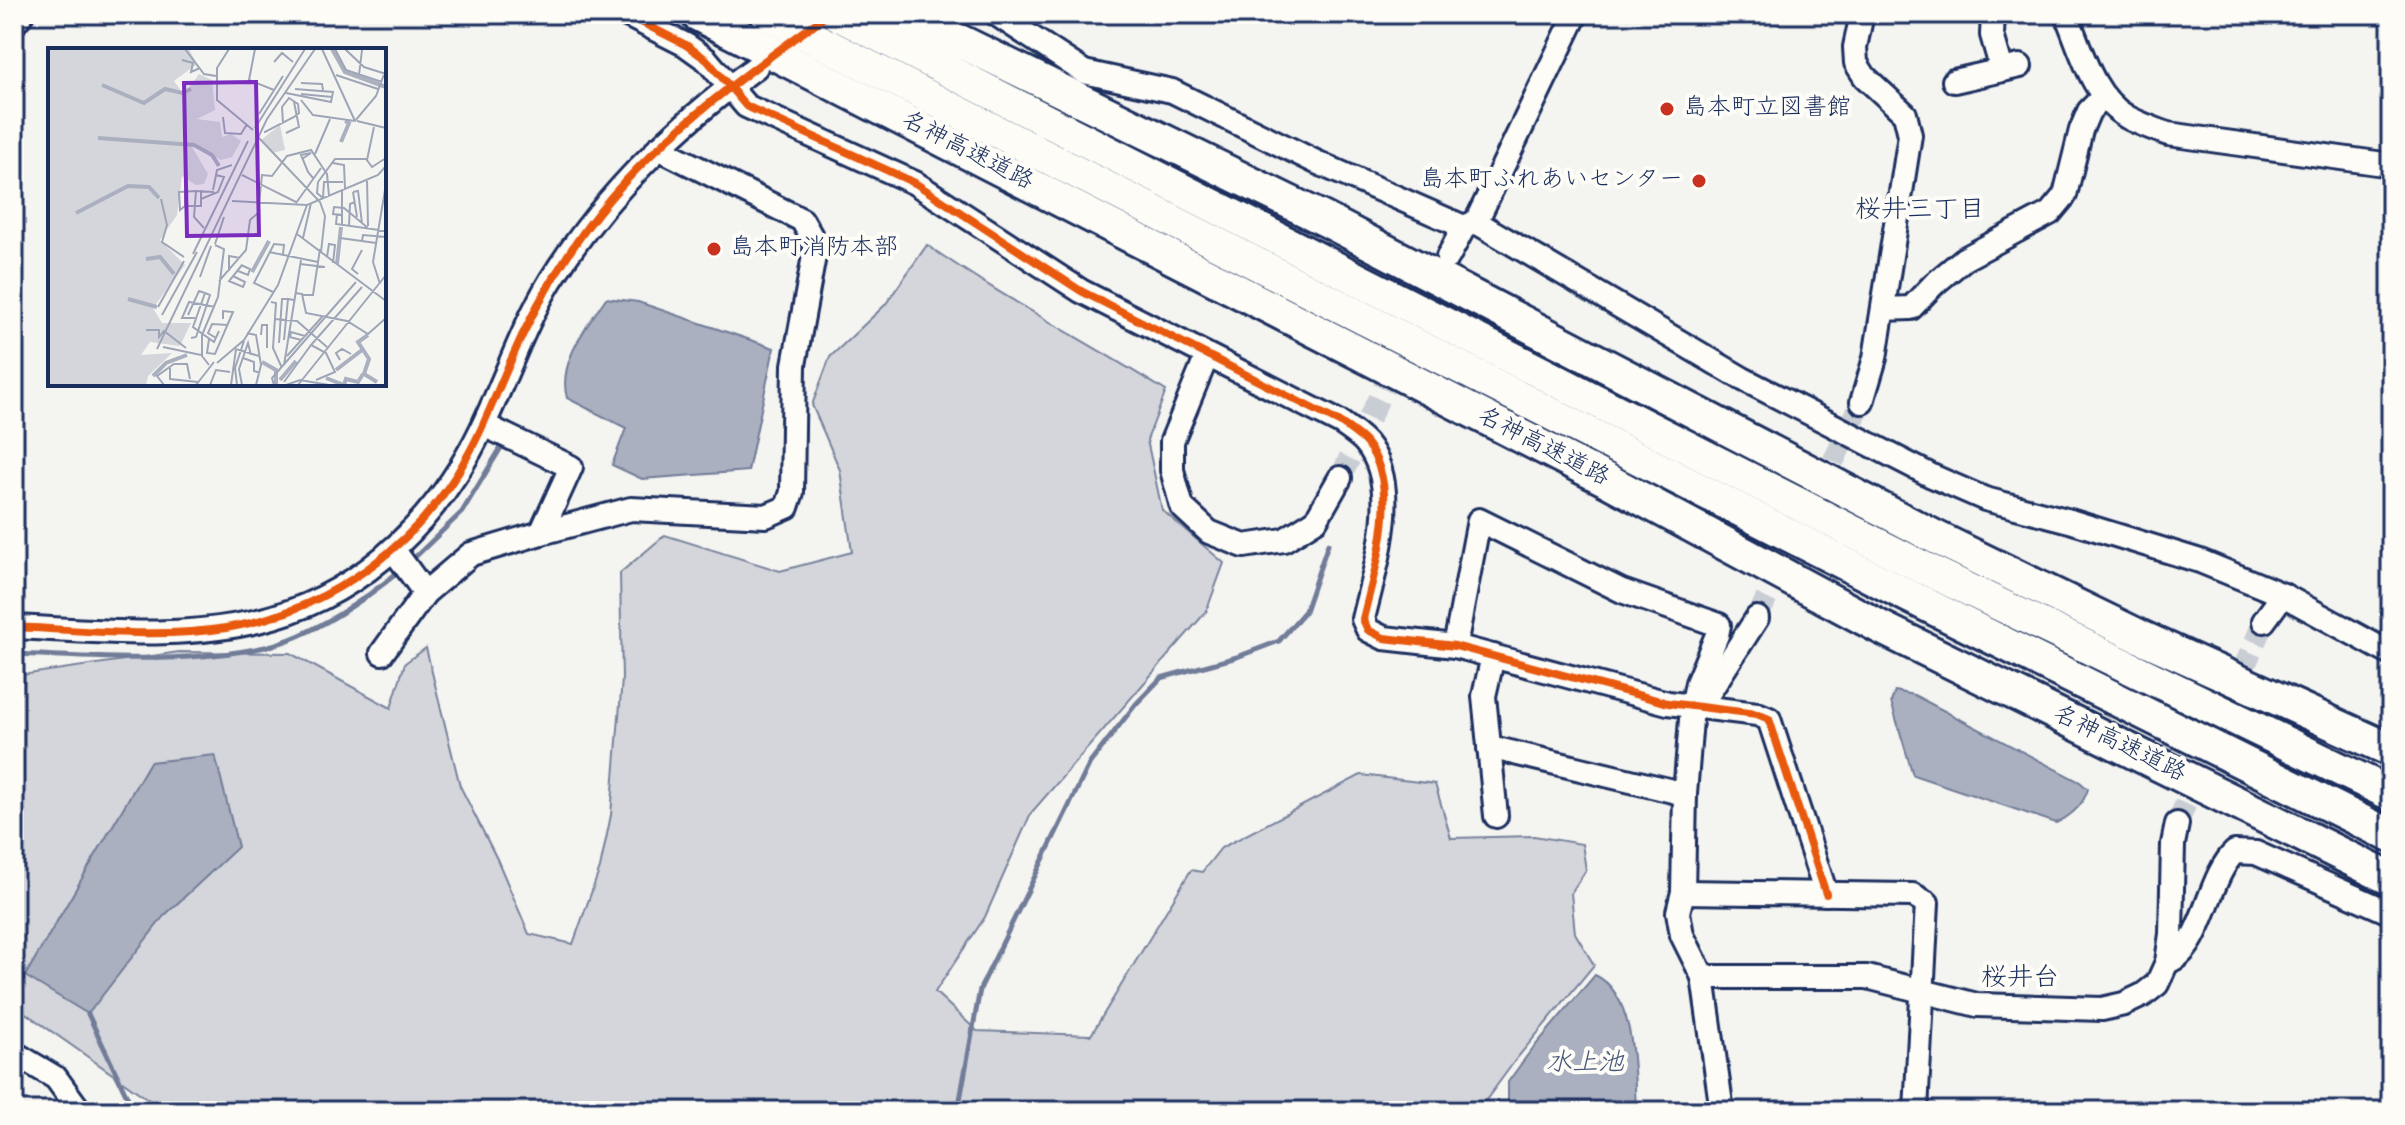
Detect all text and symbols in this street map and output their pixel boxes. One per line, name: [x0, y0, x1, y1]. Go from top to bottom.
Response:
inset map: [48, 48, 386, 386]
place label: 島本町立図書館: [1683, 92, 1851, 126]
marker: 島本町立図書館: [1658, 100, 1676, 118]
street label: 名神高速道路: [895, 104, 1039, 200]
place label: 島本町ふれあいセンター: [1420, 164, 1683, 198]
marker: 島本町ふれあいセンター: [1690, 172, 1708, 190]
district label: 桜井三丁目: [1855, 193, 1985, 230]
place label: 島本町消防本部: [730, 232, 898, 266]
marker: 島本町消防本部: [705, 240, 723, 258]
street label: 名神高速道路: [1471, 400, 1615, 496]
street label: 名神高速道路: [2047, 698, 2191, 792]
district label: 桜井台: [1981, 961, 2059, 998]
water label: 水上池: [1546, 1046, 1625, 1083]

